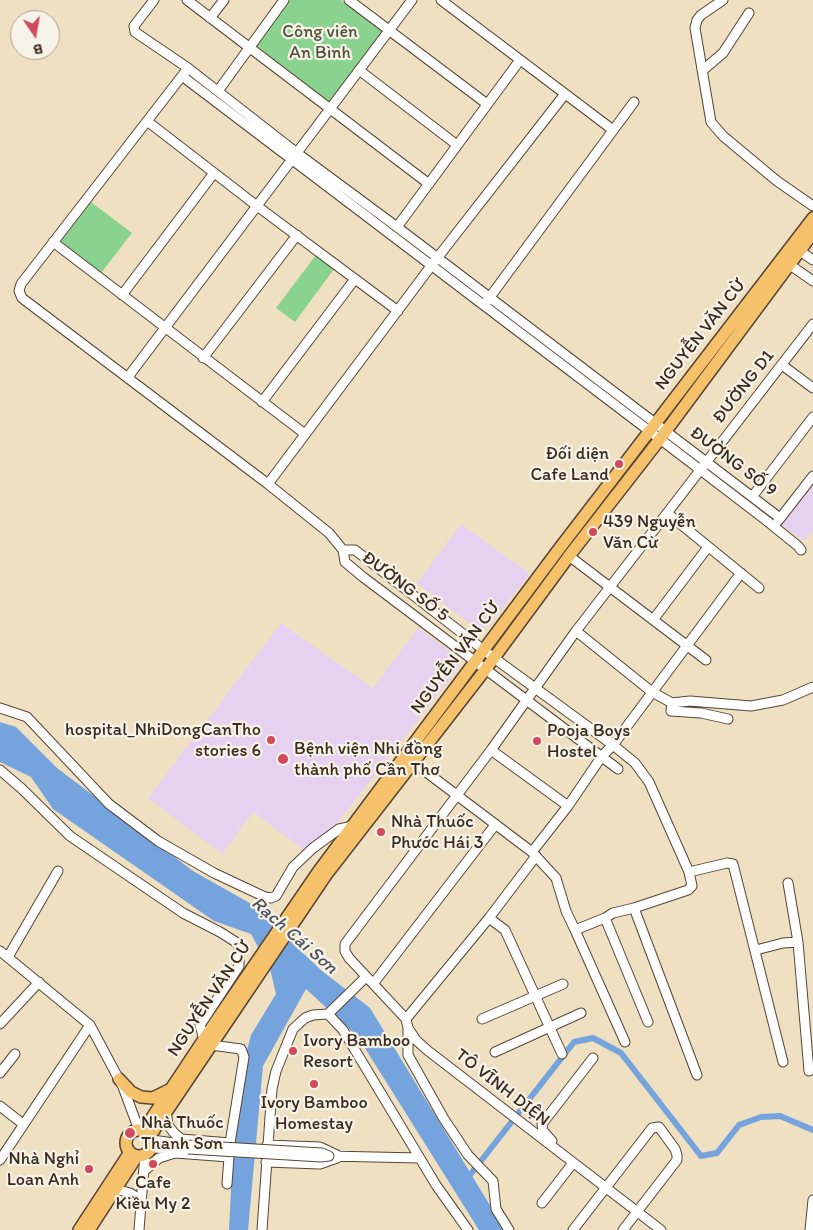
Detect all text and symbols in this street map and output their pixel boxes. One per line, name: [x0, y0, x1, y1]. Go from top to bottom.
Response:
north arrow: [10, 10, 60, 60]
park label: Công viên An Bình: [282, 21, 358, 64]
text: B: [32, 40, 44, 58]
street label: NGUYỄN VĂN CỪ: [651, 275, 751, 395]
street label: ĐƯỜNG D1: [709, 346, 779, 428]
street label: ĐƯỜNG SỐ 9: [685, 422, 781, 502]
place label: Đối diện Cafe Land: [531, 443, 609, 486]
marker: Đối diện Cafe Land: [613, 458, 625, 470]
place label: 439 Nguyễn Văn Cừ: [603, 511, 696, 554]
marker: 439 Nguyễn Văn Cừ: [587, 526, 599, 538]
street label: ĐƯỜNG SỐ 5: [357, 547, 453, 627]
street label: NGUYỄN VĂN CỪ: [407, 597, 505, 719]
place label: hospital_NhiDongCanTho stories 6: [65, 719, 261, 762]
place label: Pooja Boys Hostel: [547, 720, 630, 762]
marker: hospital_NhiDongCanTho stories 6: [265, 734, 277, 746]
marker: Pooja Boys Hostel: [531, 735, 543, 747]
place label: Bệnh viện Nhi đồng thành phố Cần Thơ: [294, 738, 442, 781]
marker: Bệnh viện Nhi đồng thành phố Cần Thơ: [276, 752, 290, 766]
place label: Nhà Thuốc Phước Hái 3: [391, 811, 484, 854]
marker: Nhà Thuốc Phước Hái 3: [375, 826, 387, 838]
water label: Rạch Cái Sơn: [246, 892, 342, 980]
street label: NGUYỄN VĂN CỪ: [163, 937, 257, 1061]
place label: Ivory Bamboo Resort: [303, 1030, 410, 1072]
street label: TÔ VĨNH DIỆN: [451, 1044, 553, 1132]
marker: Ivory Bamboo Resort: [287, 1045, 299, 1057]
marker: Ivory Bamboo Homestay: [308, 1078, 320, 1090]
place label: Ivory Bamboo Homestay: [260, 1092, 368, 1134]
place label: Nhà Thuốc Thanh Sơn: [141, 1112, 224, 1154]
marker: Nhà Thuốc Thanh Sơn: [123, 1126, 137, 1140]
place label: Nhà Nghỉ Loan Anh: [7, 1148, 79, 1190]
marker: Cafe Kiều My 2: [147, 1158, 159, 1170]
marker: Nhà Nghỉ Loan Anh: [83, 1163, 95, 1175]
place label: Cafe Kiều My 2: [116, 1172, 190, 1214]

